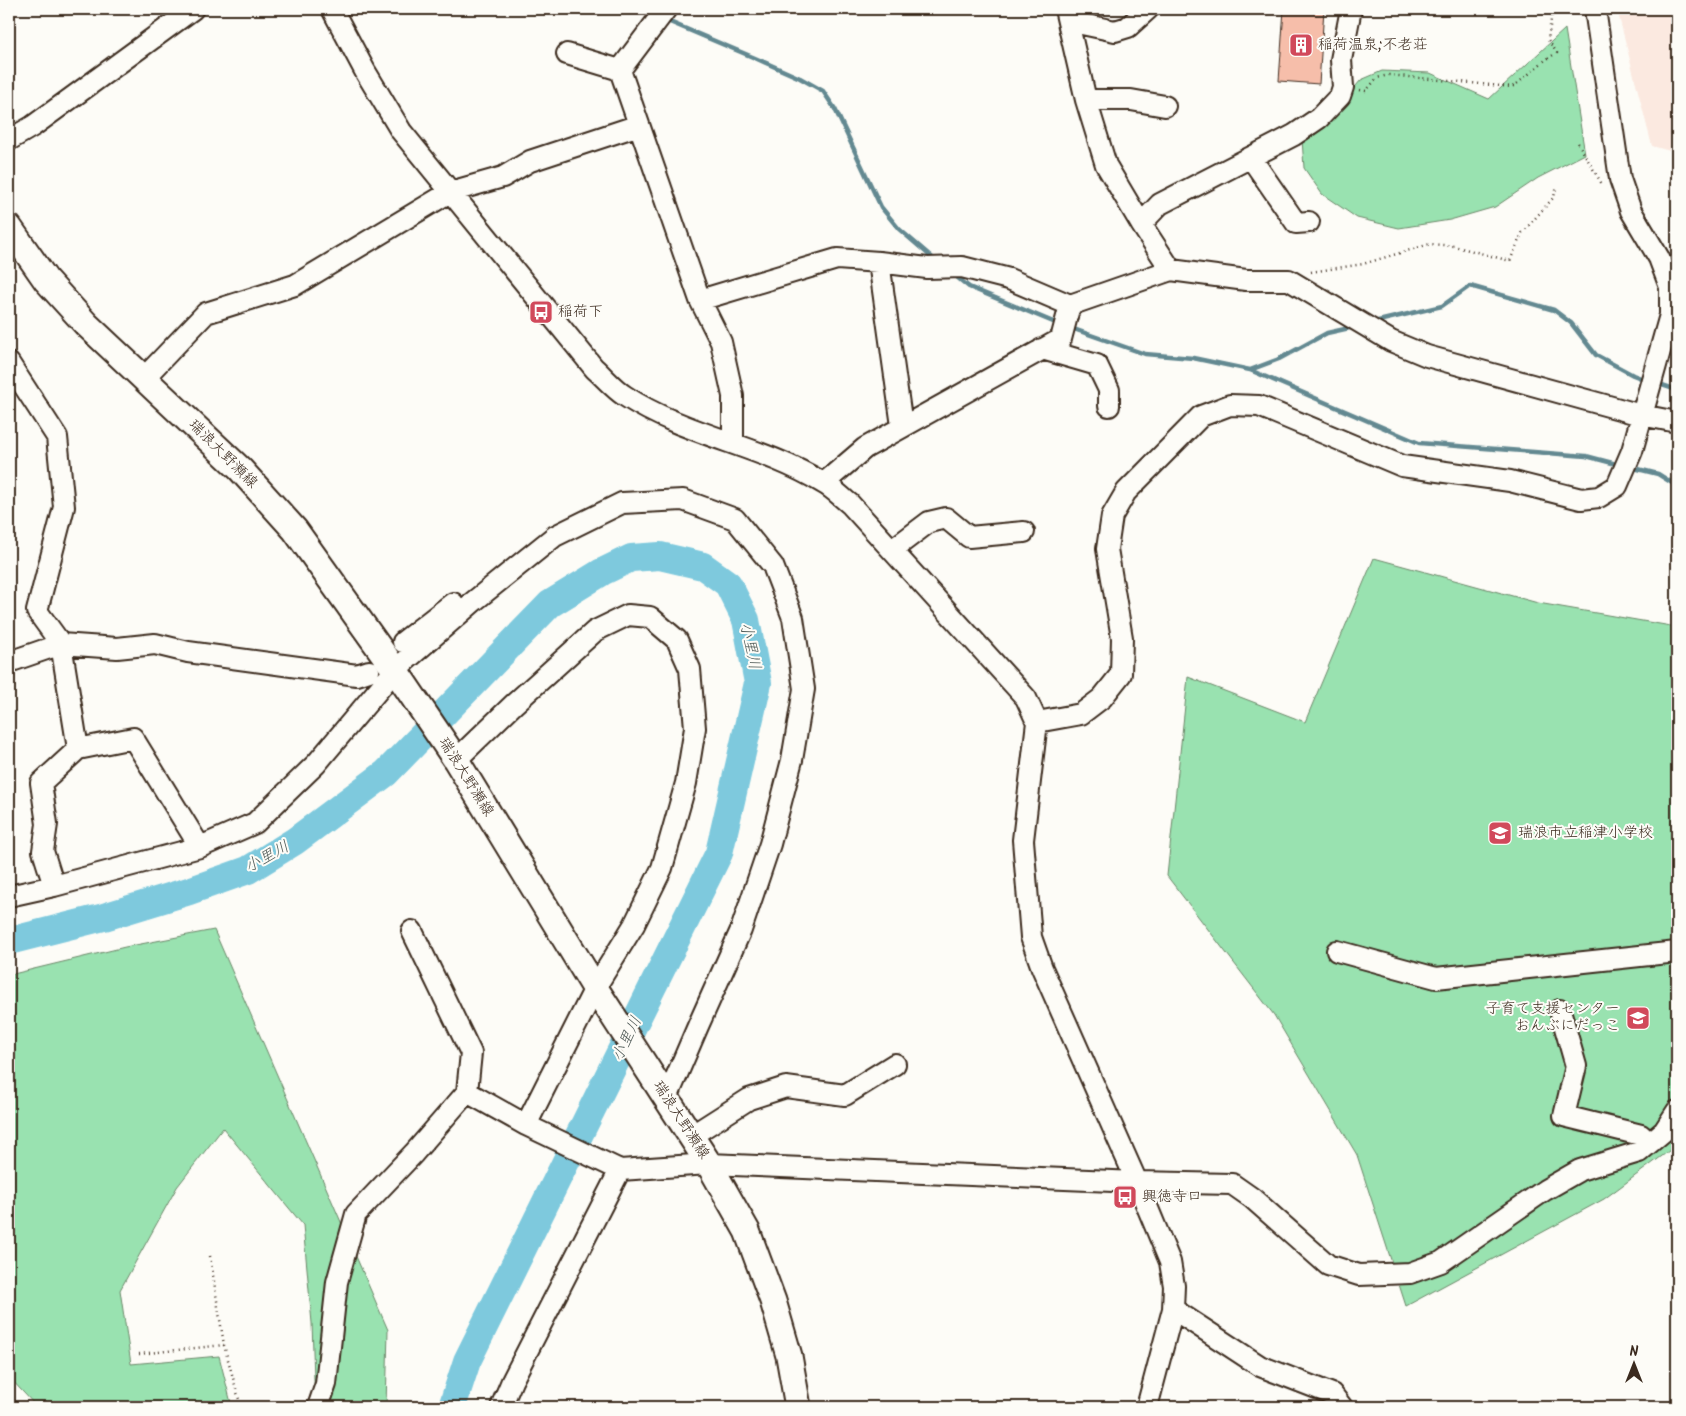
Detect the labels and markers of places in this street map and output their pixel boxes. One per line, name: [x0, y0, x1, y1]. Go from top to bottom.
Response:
building icon: 稲荷温泉;不老荘: [1288, 32, 1314, 58]
place label: 稲荷温泉;不老荘: [1318, 33, 1428, 57]
bus stop icon: 稲荷下: [528, 299, 554, 325]
place label: 稲荷下: [558, 300, 603, 324]
school or university icon: 瑞浪市立稲津小学校: [1487, 820, 1513, 846]
place label: 瑞浪市立稲津小学校: [1518, 821, 1653, 845]
place label: 子育て支援センター おんぶにだっこ: [1486, 997, 1620, 1038]
school or university icon: 子育て支援センター おんぶにだっこ: [1625, 1005, 1651, 1031]
bus stop icon: 興徳寺口: [1112, 1184, 1138, 1210]
place label: 興徳寺口: [1142, 1185, 1202, 1209]

